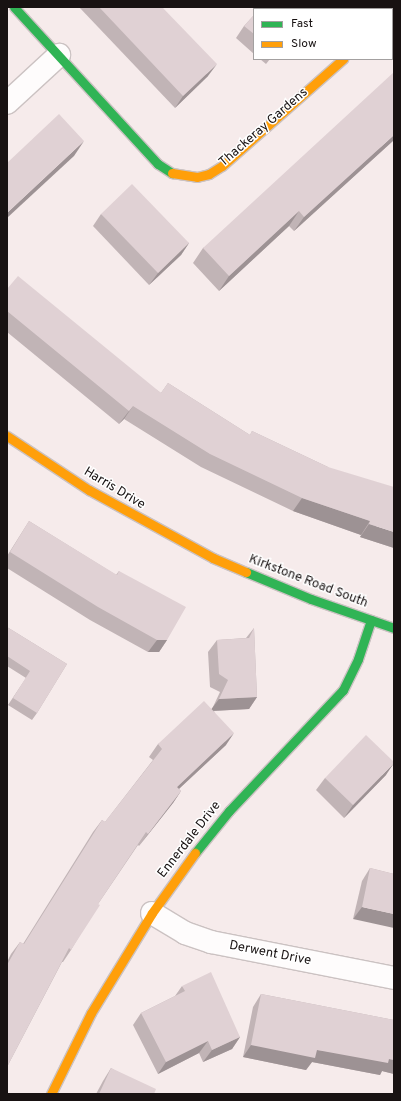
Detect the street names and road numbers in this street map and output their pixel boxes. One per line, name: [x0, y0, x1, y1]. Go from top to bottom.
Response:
street label: Thackeray Gardens: [217, 85, 311, 171]
street label: Harris Drive: [80, 465, 148, 513]
street label: Kirkstone Road South: [246, 552, 370, 612]
street label: Ennerdale Drive: [155, 799, 225, 881]
street label: Derwent Drive: [228, 938, 312, 970]

